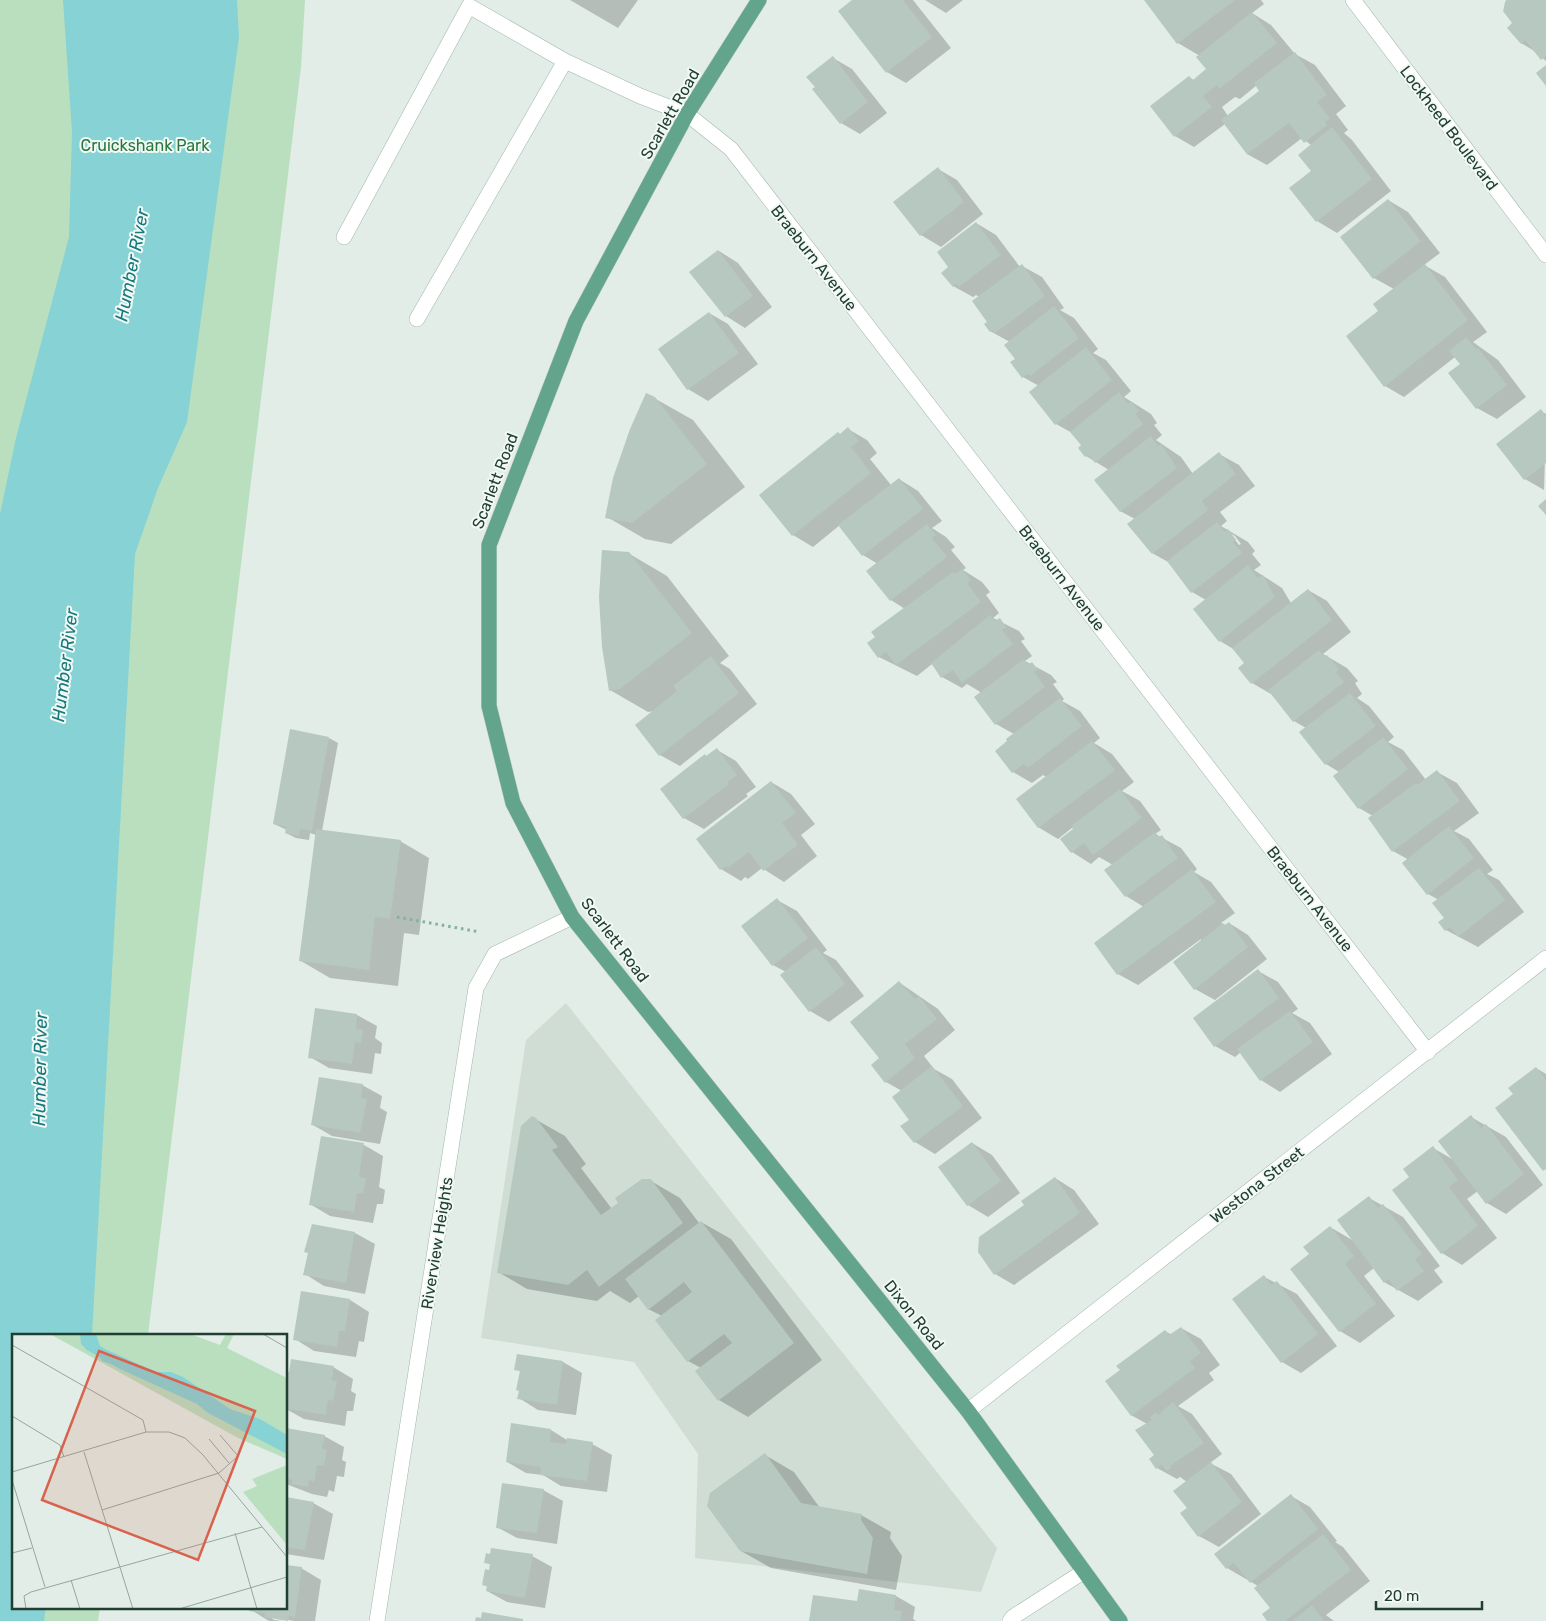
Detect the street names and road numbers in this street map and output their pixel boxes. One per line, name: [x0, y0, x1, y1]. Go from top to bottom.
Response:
street label: Lockheed Boulevard: [1396, 62, 1502, 194]
street label: Scarlett Road: [637, 66, 703, 162]
street label: Braeburn Avenue: [767, 201, 861, 315]
street label: Scarlett Road: [468, 431, 522, 531]
street label: Braeburn Avenue: [1015, 521, 1109, 635]
street label: Braeburn Avenue: [1263, 842, 1357, 956]
street label: Scarlett Road: [577, 894, 653, 986]
street label: Westona Street: [1206, 1143, 1308, 1227]
street label: Riverview Heights: [417, 1175, 457, 1311]
street label: Dixon Road: [880, 1276, 948, 1354]

